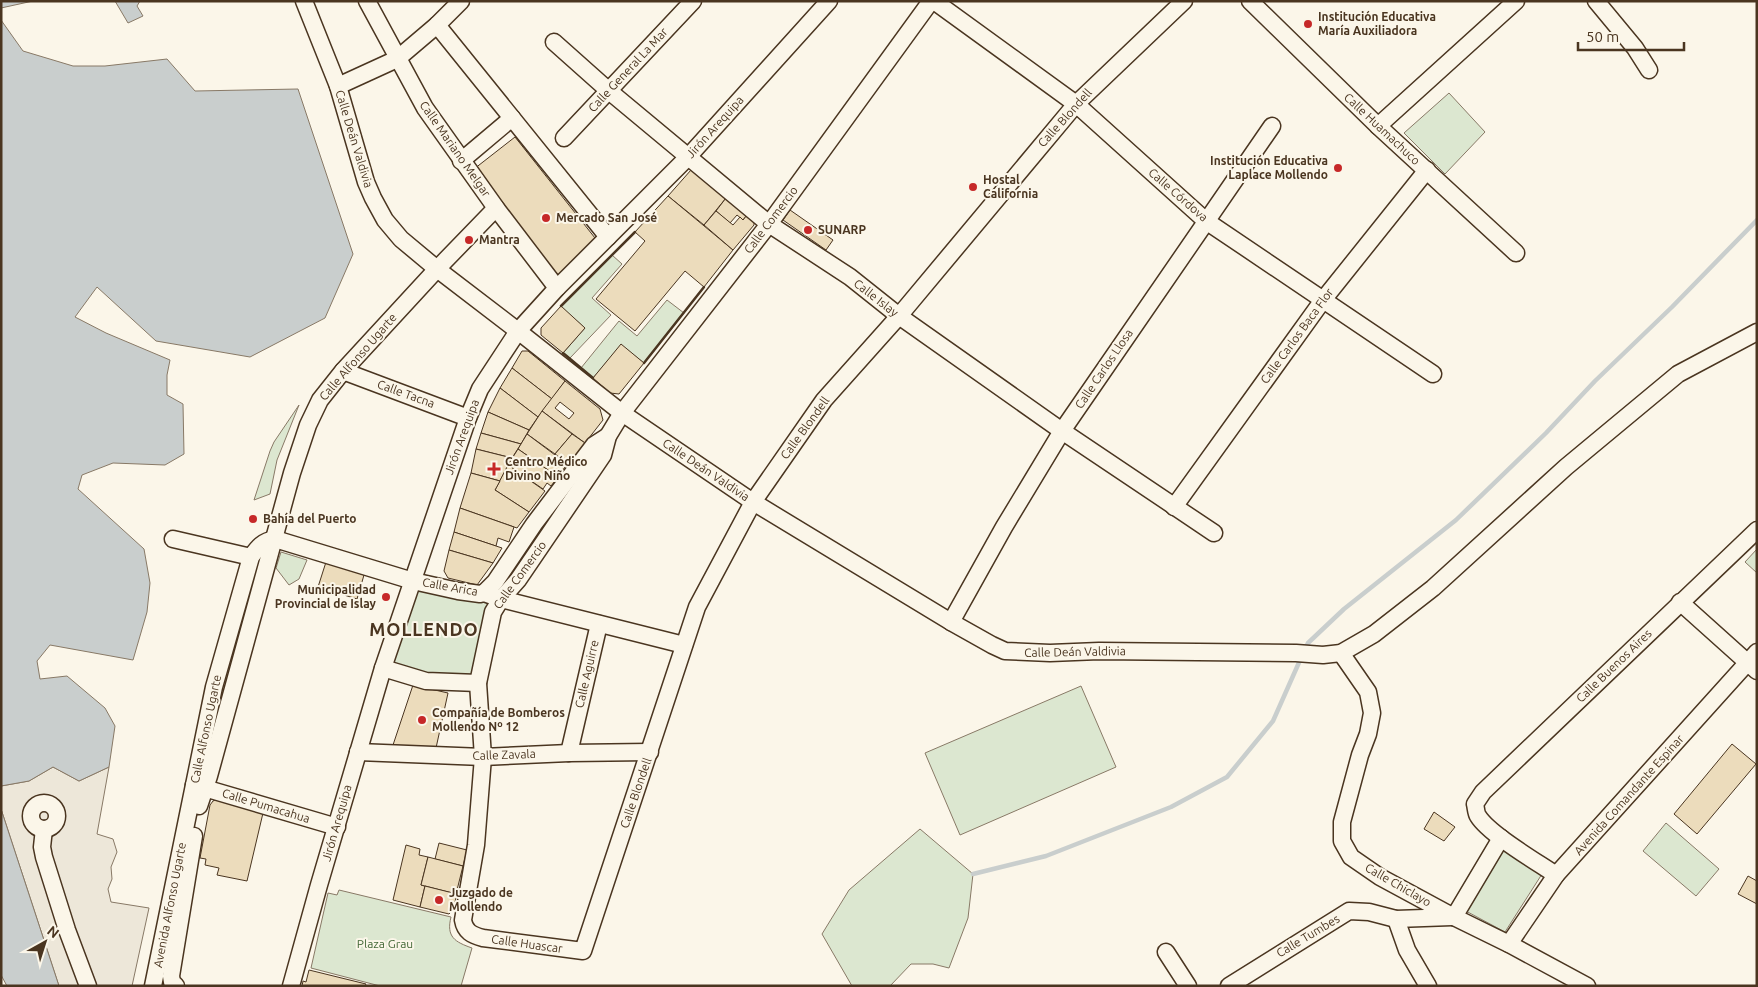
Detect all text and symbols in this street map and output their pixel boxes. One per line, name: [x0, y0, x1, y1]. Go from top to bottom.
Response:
place label: Institución Educativa María Auxiliadora: [1318, 10, 1436, 37]
marker: Institución Educativa María Auxiliadora: [1302, 18, 1314, 30]
scale bar: [1578, 20, 1684, 52]
street label: Calle General La Mar: [585, 25, 670, 114]
text: 50 m: [1586, 28, 1619, 45]
street label: Calle Blondell: [1035, 86, 1094, 149]
street label: Calle Deán Valdivia: [333, 88, 376, 189]
street label: Calle Huamachuco: [1342, 90, 1423, 167]
street label: Jirón Arequipa: [683, 93, 746, 160]
street label: Calle Mariano Melgar: [417, 98, 494, 199]
place label: Institución Educativa Laplace Mollendo: [1210, 154, 1328, 181]
marker: Institución Educativa Laplace Mollendo: [1332, 162, 1344, 174]
street label: Calle Córdova: [1146, 165, 1211, 224]
place label: Hostal California: [983, 173, 1038, 200]
marker: Hostal California: [967, 181, 979, 193]
street label: Calle Comercio: [741, 184, 800, 256]
place label: Mercado San José: [556, 211, 657, 224]
marker: Mercado San José: [540, 212, 552, 224]
place label: SUNARP: [818, 223, 866, 236]
marker: SUNARP: [802, 224, 814, 236]
place label: Mantra: [479, 233, 520, 246]
marker: Mantra: [463, 234, 475, 246]
street label: Calle Islay: [852, 276, 901, 319]
street label: Calle Carlos Baca Flor: [1258, 285, 1336, 386]
street label: Calle Alfonso Ugarte: [316, 311, 399, 403]
street label: Calle Carlos Llosa: [1072, 327, 1135, 411]
street label: Calle Tacna: [376, 377, 437, 410]
street label: Calle Blondell: [778, 394, 832, 461]
street label: Jirón Arequipa: [442, 398, 481, 476]
street label: Calle Deán Valdivia: [661, 436, 752, 503]
place label: Centro Médico Divino Niño: [505, 455, 588, 482]
marker: Centro Médico Divino Niño: [487, 462, 501, 476]
place label: Bahía del Puerto: [263, 512, 356, 525]
marker: Bahía del Puerto: [247, 513, 259, 525]
street label: Calle Comercio: [491, 538, 549, 611]
street label: Calle Arica: [421, 575, 479, 598]
place label: Municipalidad Provincial de Islay: [275, 583, 377, 610]
marker: Municipalidad Provincial de Islay: [380, 591, 392, 603]
district label: MOLLENDO: [369, 619, 479, 639]
street label: Calle Buenos Aires: [1573, 627, 1654, 705]
street label: Calle Aguirre: [572, 639, 601, 709]
street label: Calle Deán Valdivia: [1024, 644, 1126, 659]
street label: Calle Alfonso Ugarte: [188, 673, 223, 784]
place label: Compañía de Bomberos Mollendo Nº 12: [432, 706, 565, 733]
marker: Compañía de Bomberos Mollendo Nº 12: [416, 714, 428, 726]
street label: Avenida Comandante Espinar: [1571, 732, 1686, 857]
street label: Calle Zavala: [472, 747, 536, 762]
street label: Calle Blondell: [617, 756, 654, 830]
street label: Jirón Arequipa: [319, 783, 354, 863]
street label: Calle Pumacahua: [221, 786, 312, 825]
street label: Avenida Alfonso Ugarte: [151, 841, 188, 969]
street label: Calle Chiclayo: [1363, 860, 1434, 909]
place label: Juzgado de Mollendo: [449, 886, 513, 913]
marker: Juzgado de Mollendo: [433, 894, 445, 906]
street label: Calle Tumbes: [1274, 912, 1342, 960]
north arrow: [20, 917, 70, 967]
text: N: [44, 922, 62, 941]
street label: Calle Huascar: [490, 932, 564, 955]
park label: Plaza Grau: [357, 937, 413, 950]

